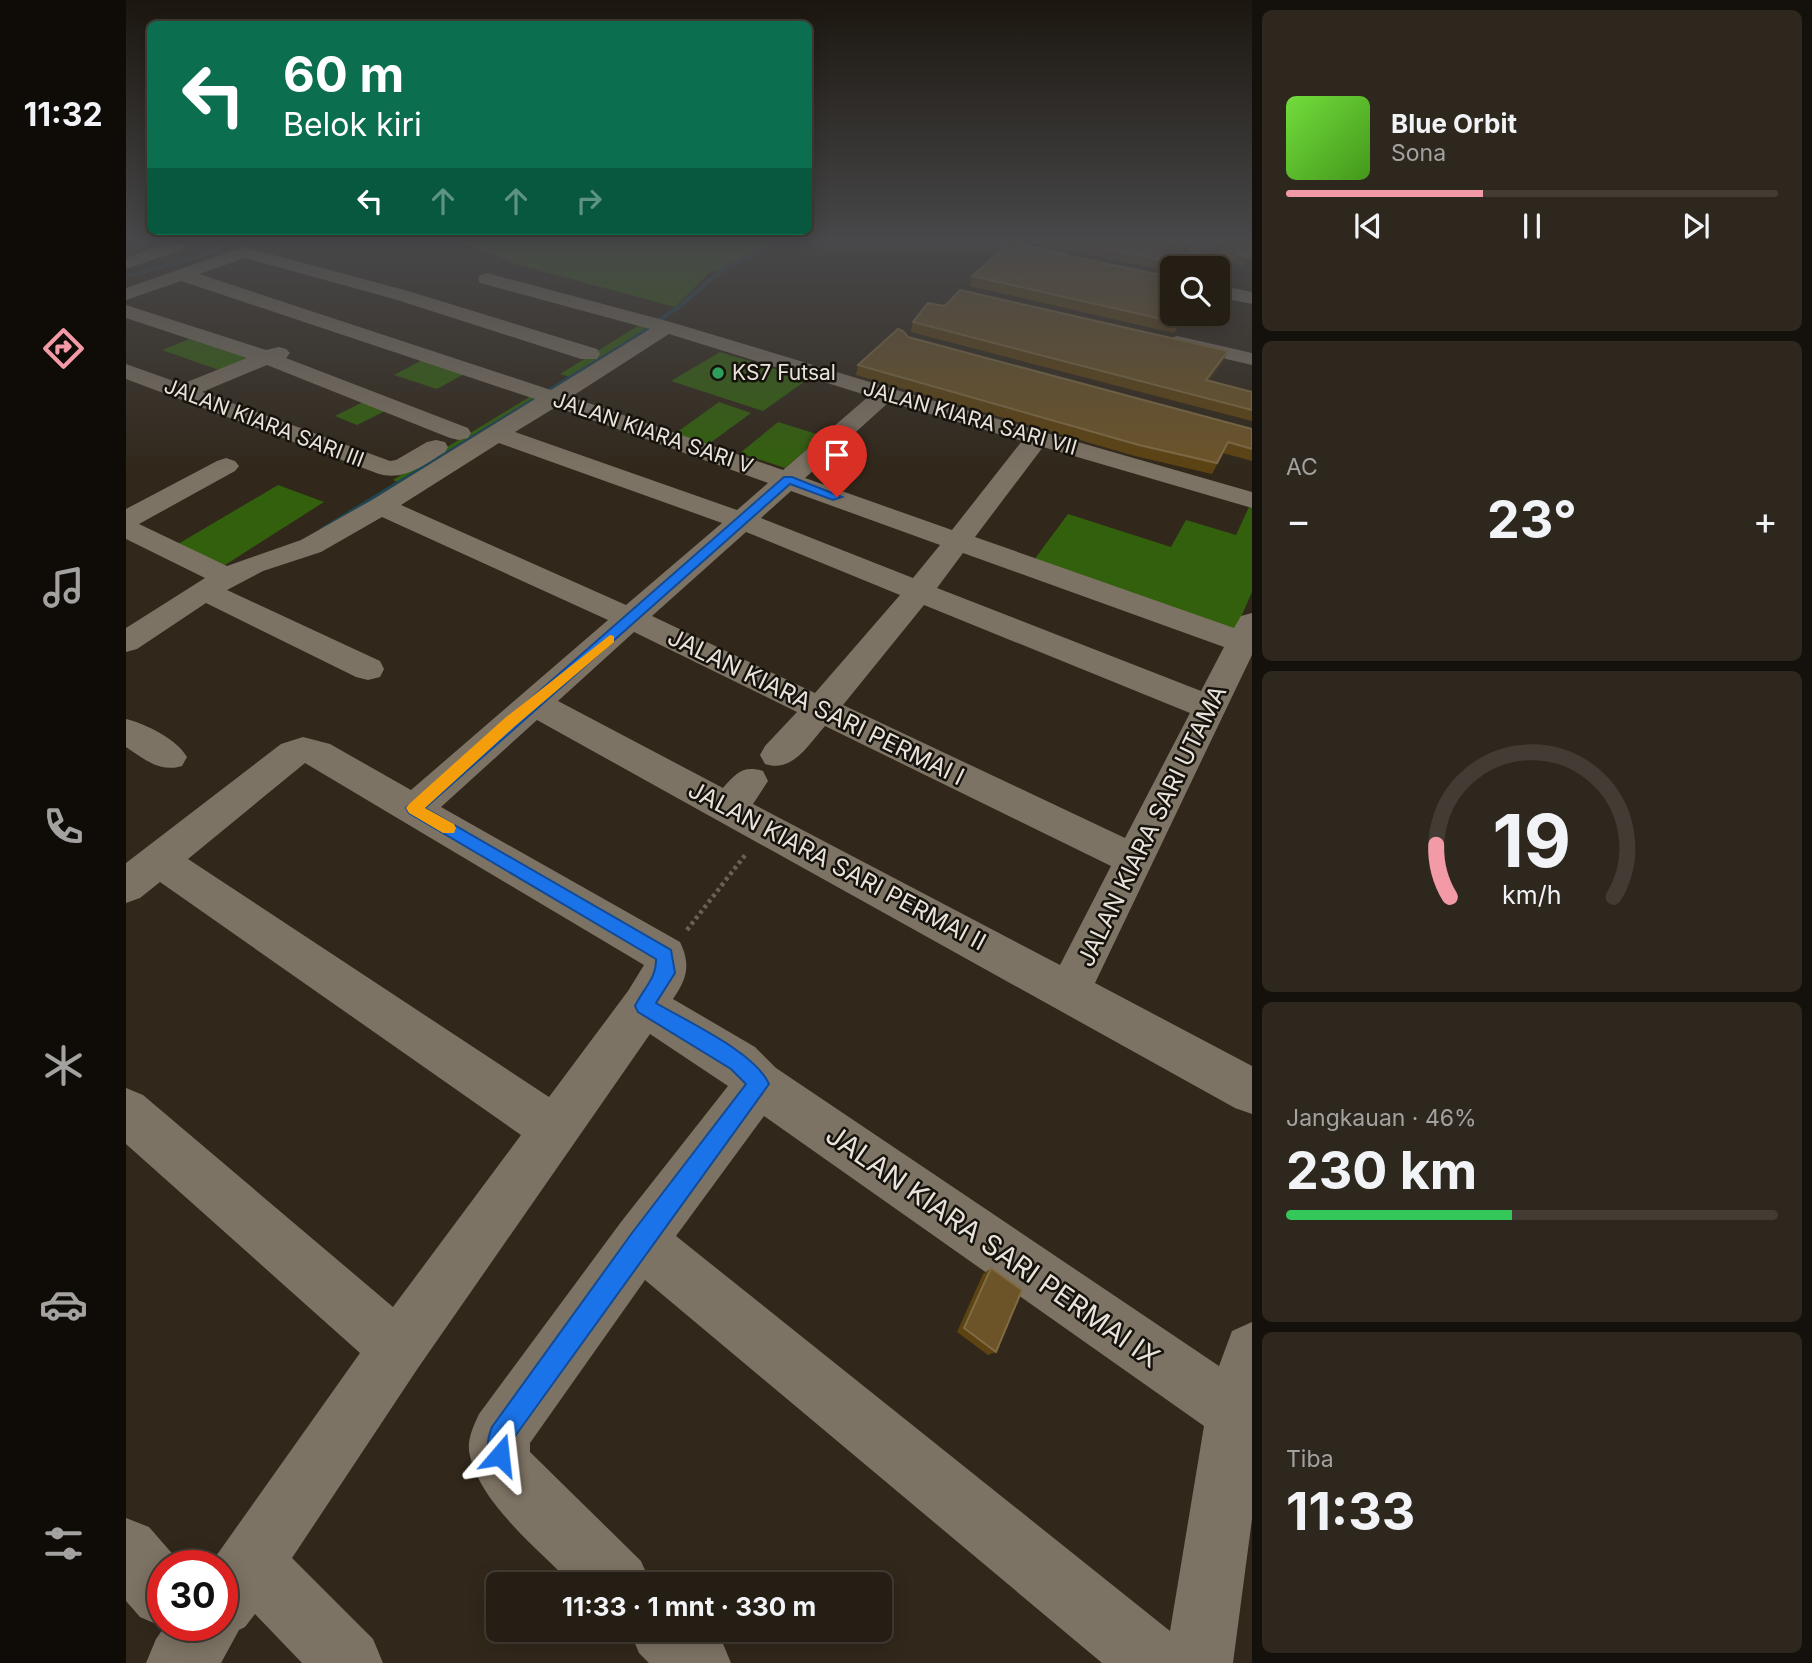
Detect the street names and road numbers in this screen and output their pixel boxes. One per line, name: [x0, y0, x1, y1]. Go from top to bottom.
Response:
street label: JALAN KIARA SARI III: [161, 373, 368, 472]
street label: JALAN KIARA SARI VII: [860, 375, 1080, 460]
street label: JALAN KIARA SARI V: [550, 387, 756, 479]
street label: JALAN KIARA SARI PERMAI I: [663, 622, 969, 791]
street label: JALAN KIARA SARI UTAMA: [1071, 680, 1232, 971]
street label: JALAN KIARA SARI PERMAI II: [684, 775, 991, 956]
street label: JALAN KIARA SARI PERMAI IX: [820, 1117, 1166, 1375]

